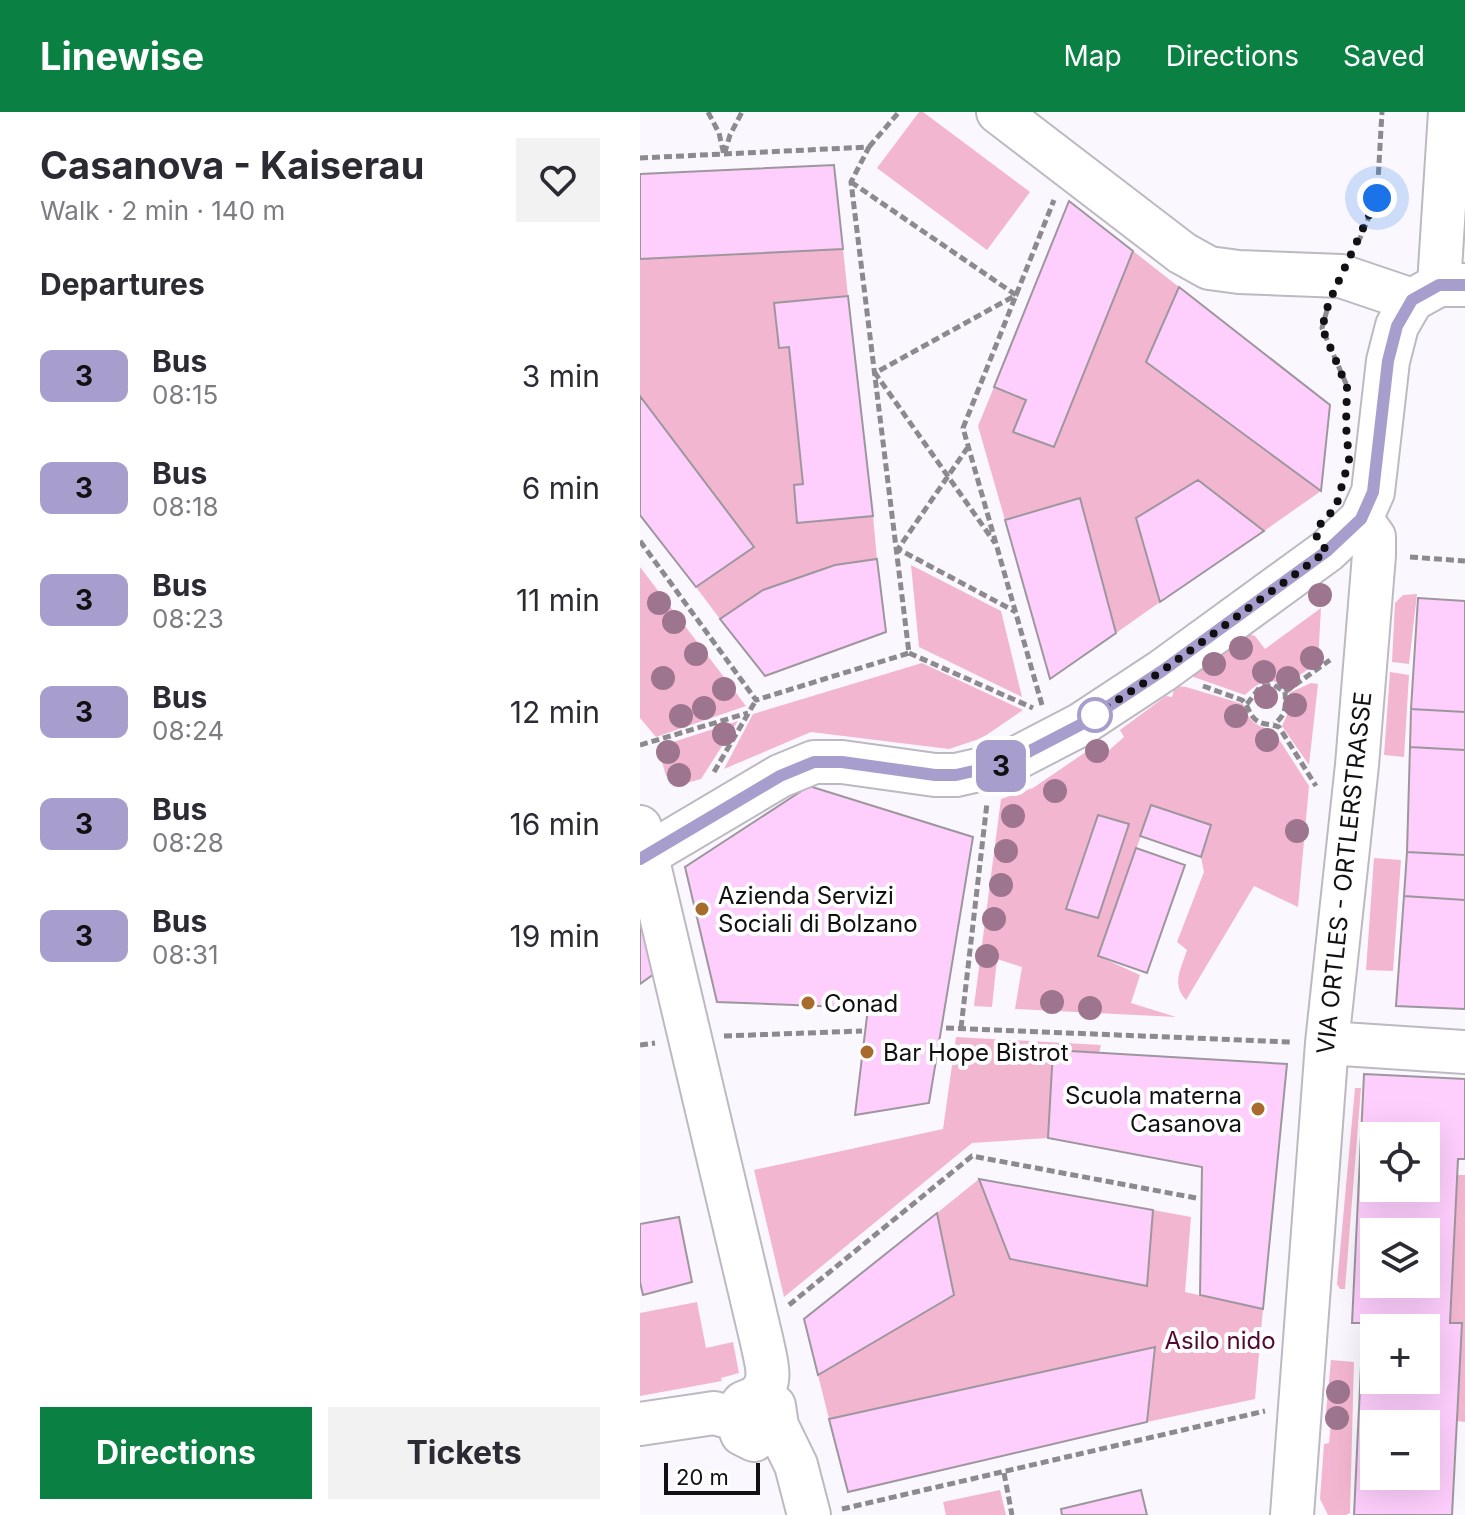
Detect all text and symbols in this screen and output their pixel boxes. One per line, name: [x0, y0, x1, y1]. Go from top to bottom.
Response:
text: Linewise: [40, 33, 204, 79]
text: Map: [1063, 39, 1122, 73]
text: Directions: [1166, 39, 1299, 73]
text: Saved: [1343, 39, 1425, 73]
button: heart: [516, 138, 600, 222]
text: Casanova - Kaiserau: [40, 142, 424, 188]
your location: [1357, 178, 1397, 218]
text: Walk · 2 min · 140 m: [40, 195, 285, 226]
text: Departures: [40, 266, 205, 302]
text: Bus: [152, 343, 207, 379]
text: 3 min: [522, 358, 600, 394]
text: 3: [75, 359, 93, 393]
text: 08:15: [152, 379, 218, 410]
text: Bus: [152, 455, 207, 491]
text: 6 min: [522, 470, 600, 506]
text: 3: [75, 471, 93, 505]
text: 08:18: [152, 491, 219, 522]
text: Bus: [152, 567, 207, 603]
text: 11 min: [516, 582, 600, 618]
text: 3: [75, 583, 93, 617]
text: 08:23: [152, 603, 224, 634]
text: Bus: [152, 679, 207, 715]
street label: VIA ORTLES - ORTLERSTRASSE: [1311, 690, 1377, 1056]
text: 12 min: [510, 694, 600, 730]
text: 3: [75, 695, 93, 729]
unlabelled marker: [1078, 698, 1112, 732]
text: 08:24: [152, 715, 224, 746]
line badge: 3: [975, 740, 1027, 792]
text: 3: [992, 749, 1010, 783]
text: Bus: [152, 791, 207, 827]
text: 16 min: [509, 806, 600, 842]
text: 3: [75, 807, 93, 841]
text: 08:28: [152, 827, 224, 858]
place label: Azienda Servizi Sociali di Bolzano: [718, 881, 918, 938]
marker: Azienda Servizi Sociali di Bolzano: [693, 900, 711, 918]
text: Bus: [152, 903, 207, 939]
text: 19 min: [509, 918, 600, 954]
text: 3: [75, 919, 93, 953]
text: 08:31: [152, 939, 219, 970]
place label: Conad: [824, 989, 898, 1018]
marker: Conad: [799, 994, 817, 1012]
place label: Bar Hope Bistrot: [883, 1038, 1069, 1067]
marker: Bar Hope Bistrot: [858, 1043, 876, 1061]
place label: Scuola materna Casanova: [1065, 1081, 1242, 1138]
marker: Scuola materna Casanova: [1249, 1100, 1267, 1118]
map controls: [1360, 1122, 1440, 1490]
button: locate: [1360, 1122, 1440, 1202]
button: layers: [1360, 1218, 1440, 1298]
button: +: [1360, 1314, 1440, 1394]
park label: Asilo nido: [1164, 1326, 1276, 1355]
button: Directions: [40, 1407, 312, 1499]
button: Tickets: [328, 1407, 600, 1499]
button: −: [1360, 1410, 1440, 1490]
scale bar: [664, 1459, 760, 1495]
text: 20 m: [676, 1464, 729, 1490]

